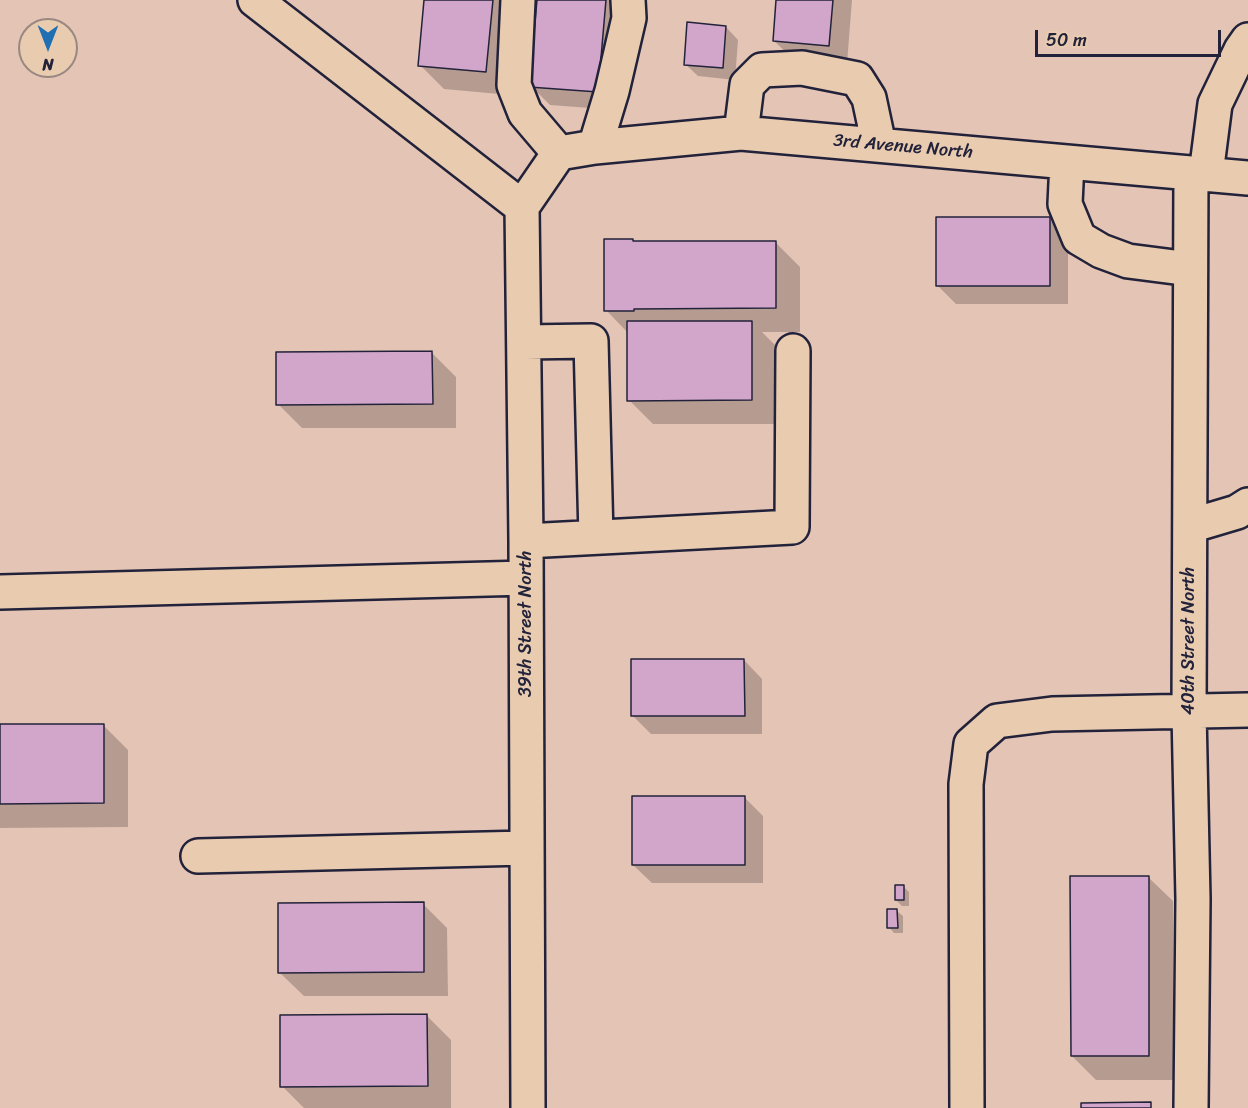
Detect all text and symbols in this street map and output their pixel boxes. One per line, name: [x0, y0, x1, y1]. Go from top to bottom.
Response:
north arrow: [18, 18, 78, 78]
scale bar: [1038, 18, 1224, 56]
text: 50 m: [1046, 24, 1087, 56]
text: N: [42, 50, 54, 79]
street label: 3rd Avenue North: [832, 130, 974, 164]
street label: 39th Street North: [515, 551, 537, 697]
street label: 40th Street North: [1178, 567, 1200, 715]

